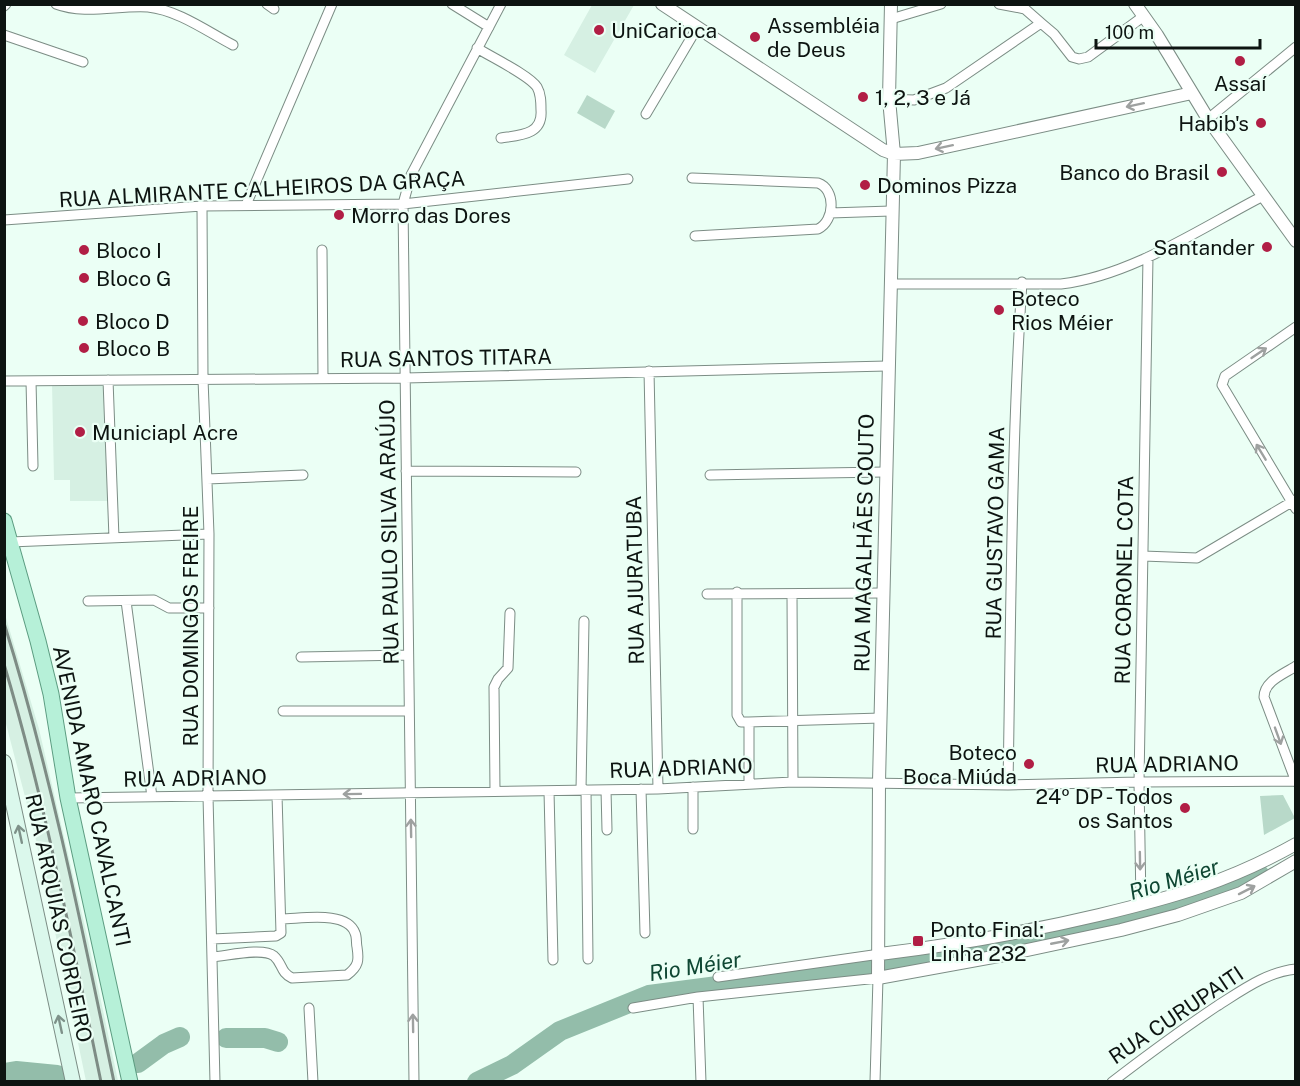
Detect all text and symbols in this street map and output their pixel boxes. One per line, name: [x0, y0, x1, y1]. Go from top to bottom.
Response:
scale bar: [1096, 12, 1260, 50]
place label: Assembléia de Deus: [767, 13, 880, 62]
place label: UniCarioca: [611, 18, 717, 43]
text: 100 m: [1105, 22, 1154, 43]
marker: UniCarioca: [592, 23, 606, 37]
marker: Assembléia de Deus: [748, 30, 762, 44]
marker: Assaí: [1233, 54, 1247, 68]
place label: Assaí: [1214, 71, 1267, 96]
place label: 1, 2, 3 e Já: [875, 85, 971, 110]
marker: 1, 2, 3 e Já: [856, 90, 870, 104]
one-way arrow: [1125, 100, 1145, 111]
place label: Habib's: [1178, 111, 1249, 136]
marker: Habib's: [1254, 116, 1268, 130]
one-way arrow: [935, 142, 954, 153]
place label: Banco do Brasil: [1059, 160, 1210, 185]
marker: Banco do Brasil: [1215, 165, 1229, 179]
street label: RUA ALMIRANTE CALHEIROS DA GRAÇA: [58, 166, 466, 212]
place label: Dominos Pizza: [877, 173, 1017, 198]
marker: Dominos Pizza: [858, 178, 872, 192]
place label: Morro das Dores: [351, 203, 511, 228]
marker: Morro das Dores: [332, 208, 346, 222]
place label: Santander: [1153, 235, 1255, 260]
place label: Bloco I: [96, 238, 162, 263]
marker: Santander: [1260, 240, 1274, 254]
marker: Bloco I: [77, 243, 91, 257]
place label: Bloco G: [96, 266, 171, 291]
marker: Bloco G: [77, 271, 91, 285]
place label: Boteco Rios Méier: [1011, 286, 1113, 335]
marker: Boteco Rios Méier: [992, 303, 1006, 317]
place label: Bloco D: [95, 309, 170, 334]
marker: Bloco D: [76, 314, 90, 328]
place label: Bloco B: [96, 336, 170, 361]
marker: Bloco B: [77, 341, 91, 355]
street label: RUA SANTOS TITARA: [340, 344, 552, 372]
one-way arrow: [1250, 347, 1266, 359]
street label: RUA PAULO SILVA ARAÚJO: [374, 399, 404, 665]
street label: RUA MAGALHÃES COUTO: [849, 414, 879, 672]
place label: Municiapl Acre: [92, 420, 238, 445]
marker: Municiapl Acre: [73, 425, 87, 439]
street label: RUA GUSTAVO GAMA: [981, 426, 1009, 640]
one-way arrow: [1255, 444, 1267, 461]
street label: RUA CORONEL COTA: [1110, 475, 1138, 685]
street label: RUA AJURATUBA: [621, 495, 649, 665]
street label: RUA DOMINGOS FREIRE: [178, 505, 203, 747]
street label: AVENIDA AMARO CAVALCANTI: [48, 643, 136, 949]
one-way arrow: [1274, 726, 1285, 745]
place label: Boteco Boca Miúda: [903, 740, 1017, 789]
street label: RUA ADRIANO: [1095, 750, 1239, 778]
street label: RUA ADRIANO: [609, 753, 753, 783]
marker: Boteco Boca Miúda: [1022, 757, 1036, 771]
street label: RUA ADRIANO: [123, 764, 267, 792]
place label: 24º DP - Todos os Santos: [1036, 784, 1173, 833]
one-way arrow: [342, 788, 362, 799]
street label: RUA ARQUIAS CORDEIRO: [20, 791, 98, 1045]
marker: 24º DP - Todos os Santos: [1178, 801, 1192, 815]
one-way arrow: [405, 819, 416, 839]
one-way arrow: [13, 824, 25, 843]
one-way arrow: [1135, 851, 1146, 871]
water label: Rio Méier: [1126, 853, 1223, 905]
one-way arrow: [1237, 883, 1255, 895]
place label: Ponto Final: Linha 232: [930, 917, 1044, 966]
marker: Ponto Final: Linha 232: [911, 934, 925, 948]
one-way arrow: [1050, 936, 1069, 948]
water label: Rio Méier: [647, 946, 744, 986]
street label: RUA CURUPAITI: [1104, 961, 1248, 1069]
one-way arrow: [407, 1014, 419, 1034]
one-way arrow: [54, 1015, 65, 1035]

